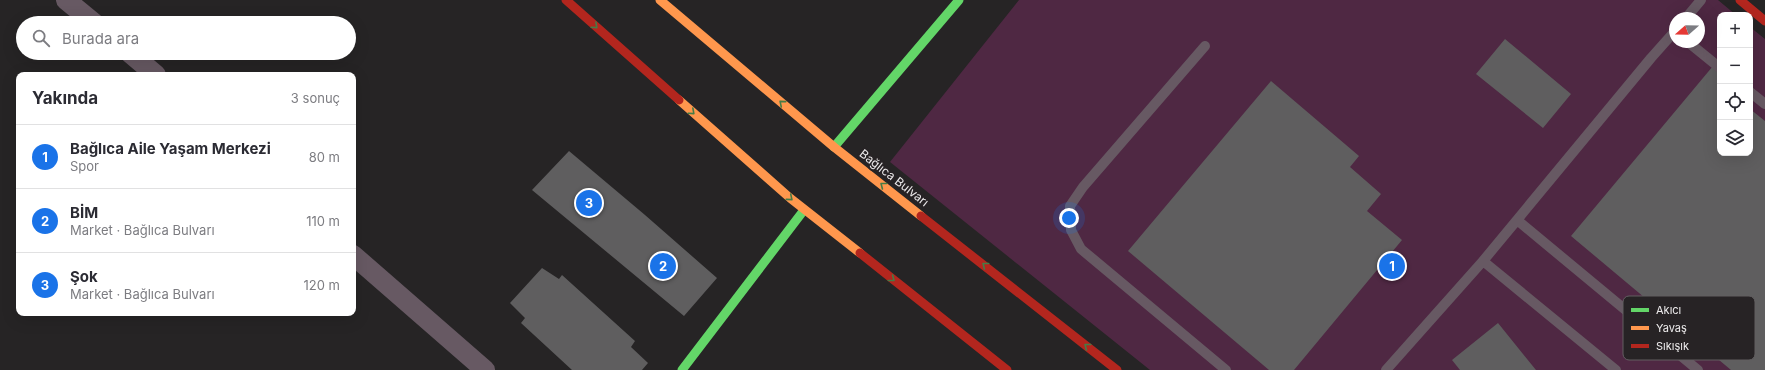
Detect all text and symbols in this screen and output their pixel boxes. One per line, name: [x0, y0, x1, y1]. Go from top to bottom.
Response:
north arrow: [1669, 12, 1705, 48]
map controls: [1717, 12, 1753, 156]
button: +: [1717, 12, 1753, 48]
search box: [16, 16, 356, 60]
one-way arrow: [590, 21, 598, 29]
icon: search: [30, 27, 52, 49]
text: Burada ara: [62, 29, 139, 48]
button: −: [1717, 48, 1753, 84]
button: locate: [1717, 84, 1753, 120]
text: Yakında: [32, 88, 98, 108]
text: 3 sonuç: [291, 90, 340, 106]
one-way arrow: [779, 100, 786, 107]
one-way arrow: [688, 107, 695, 114]
button: layers: [1717, 120, 1753, 156]
text: Bağlıca Aile Yaşam Merkezi: [70, 139, 271, 158]
street label: Bağlıca Bulvarı: [857, 146, 932, 209]
text: 1: [42, 149, 48, 165]
text: 80 m: [309, 149, 340, 165]
text: Spor: [70, 158, 99, 174]
one-way arrow: [880, 183, 887, 190]
pin: 3: [576, 188, 602, 218]
one-way arrow: [785, 194, 792, 201]
text: BİM: [70, 203, 98, 222]
your location: [1059, 208, 1079, 228]
text: 2: [41, 213, 49, 229]
text: 110 m: [306, 213, 340, 229]
text: Market · Bağlıca Bulvarı: [70, 222, 215, 238]
pin: 2: [650, 251, 676, 281]
pin: 1: [1379, 251, 1405, 281]
one-way arrow: [982, 263, 989, 270]
text: Şok: [70, 267, 98, 286]
one-way arrow: [887, 274, 894, 281]
text: 3: [41, 277, 49, 293]
text: 120 m: [304, 277, 340, 293]
text: Market · Bağlıca Bulvarı: [70, 286, 215, 302]
legend: [1623, 296, 1755, 360]
text: Akıcı: [1656, 303, 1681, 317]
text: Yavaş: [1656, 321, 1687, 335]
text: Sıkışık: [1656, 339, 1689, 353]
one-way arrow: [1084, 344, 1091, 351]

